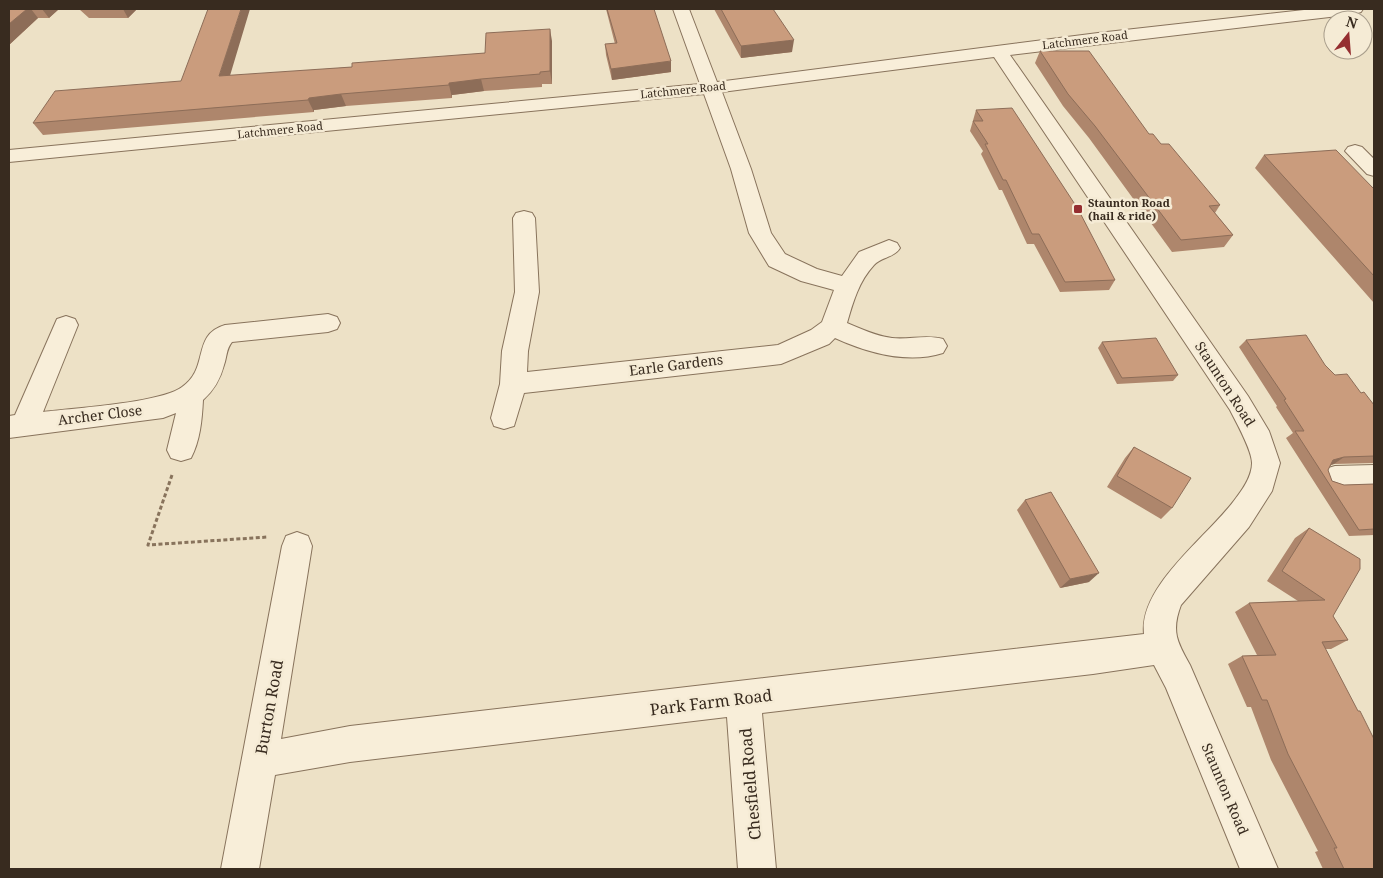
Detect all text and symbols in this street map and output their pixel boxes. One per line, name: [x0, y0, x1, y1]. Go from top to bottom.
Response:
north arrow: [1323, 10, 1373, 60]
text: N: [1344, 11, 1360, 33]
street label: Latchmere Road: [1041, 27, 1129, 52]
street label: Latchmere Road: [639, 78, 727, 101]
street label: Latchmere Road: [236, 118, 324, 141]
place label: Staunton Road (hail & ride): [1088, 195, 1170, 223]
marker: Staunton Road (hail & ride): [1072, 203, 1084, 215]
street label: Staunton Road: [1191, 338, 1260, 430]
street label: Earle Gardens: [628, 349, 724, 380]
street label: Archer Close: [57, 400, 143, 429]
street label: Burton Road: [250, 658, 288, 756]
street label: Park Farm Road: [649, 684, 774, 720]
street label: Chesfield Road: [734, 727, 766, 841]
street label: Staunton Road: [1198, 740, 1253, 838]

